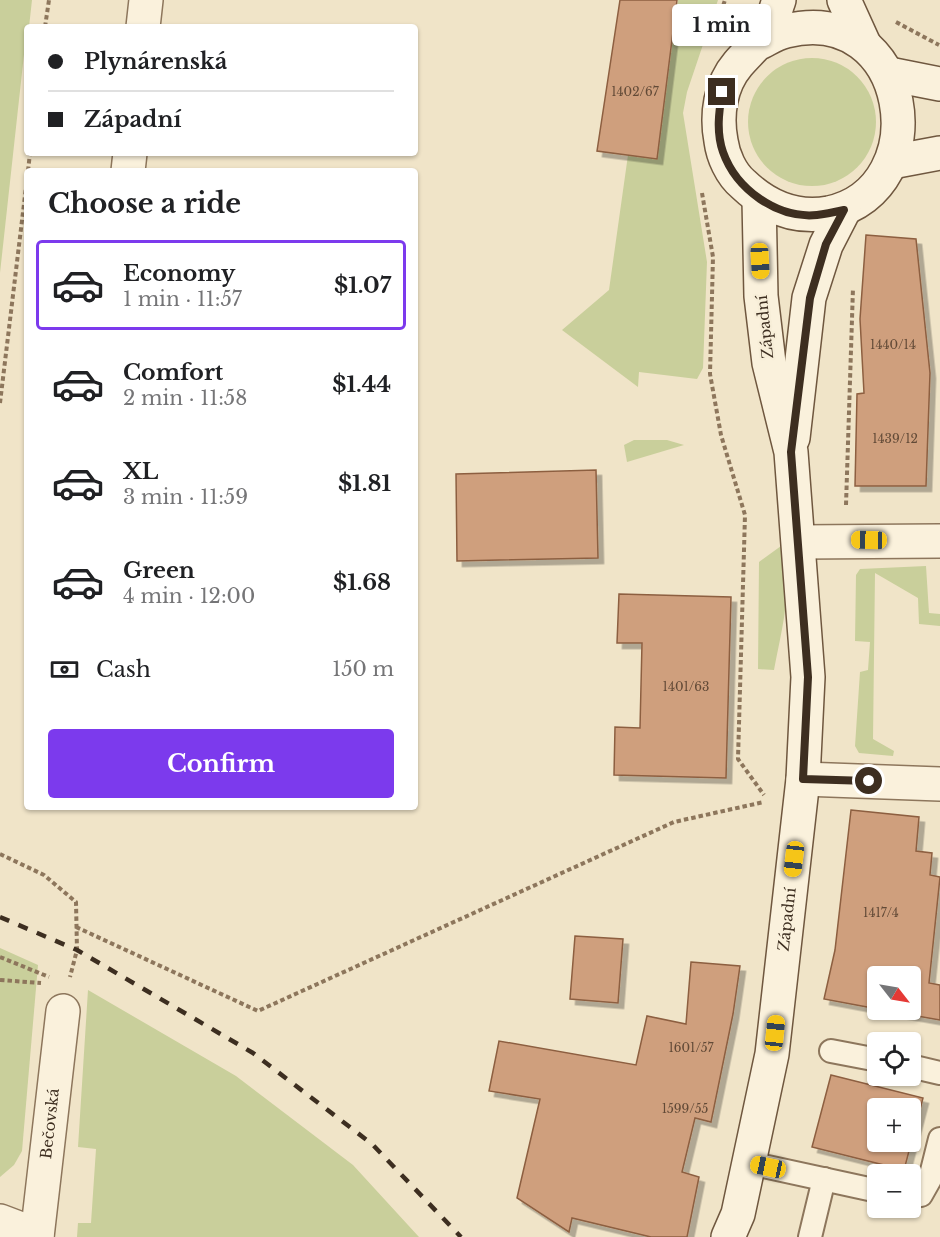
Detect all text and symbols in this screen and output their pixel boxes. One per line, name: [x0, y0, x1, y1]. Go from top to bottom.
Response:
callout: 1 min: [672, 5, 771, 47]
text: 1 min: [693, 13, 750, 37]
text: Plynárenská: [84, 48, 227, 75]
route end: [708, 78, 735, 105]
house number: 1402/67: [611, 84, 660, 99]
text: Západní: [84, 106, 181, 133]
text: Choose a ride: [48, 187, 241, 220]
car: [750, 243, 770, 279]
icon: car: [51, 258, 105, 312]
text: Economy: [123, 260, 235, 287]
text: $1.07: [334, 272, 391, 299]
text: 1 min · 11:57: [123, 287, 242, 311]
street label: Západní: [752, 293, 777, 360]
house number: 1440/14: [870, 337, 916, 352]
icon: car: [51, 357, 105, 411]
text: Comfort: [123, 359, 223, 386]
text: $1.44: [332, 371, 391, 398]
text: 2 min · 11:58: [123, 386, 247, 410]
house number: 1439/12: [872, 431, 918, 446]
icon: car: [51, 456, 105, 510]
text: XL: [123, 458, 158, 485]
text: $1.81: [338, 470, 391, 497]
text: 3 min · 11:59: [123, 485, 248, 509]
car: [851, 531, 887, 549]
icon: car: [51, 555, 105, 609]
text: Green: [123, 557, 195, 584]
text: $1.68: [333, 569, 391, 596]
text: 4 min · 12:00: [123, 584, 255, 608]
icon: cash: [48, 653, 81, 686]
text: Cash: [96, 656, 151, 683]
text: 150 m: [332, 657, 394, 681]
house number: 1401/63: [663, 679, 709, 694]
button: Confirm: [48, 729, 394, 798]
route start: [855, 767, 882, 794]
car: [783, 840, 805, 878]
street label: Západní: [774, 886, 800, 952]
house number: 1417/4: [863, 905, 899, 920]
north arrow: [867, 966, 921, 1020]
map controls: [867, 966, 921, 1218]
car: [764, 1014, 786, 1052]
button: locate: [867, 1032, 921, 1086]
house number: 1601/57: [668, 1040, 715, 1055]
street label: Bečovská: [36, 1087, 63, 1160]
button: +: [867, 1098, 921, 1152]
house number: 1599/55: [662, 1101, 708, 1116]
car: [749, 1154, 787, 1180]
button: −: [867, 1164, 921, 1218]

